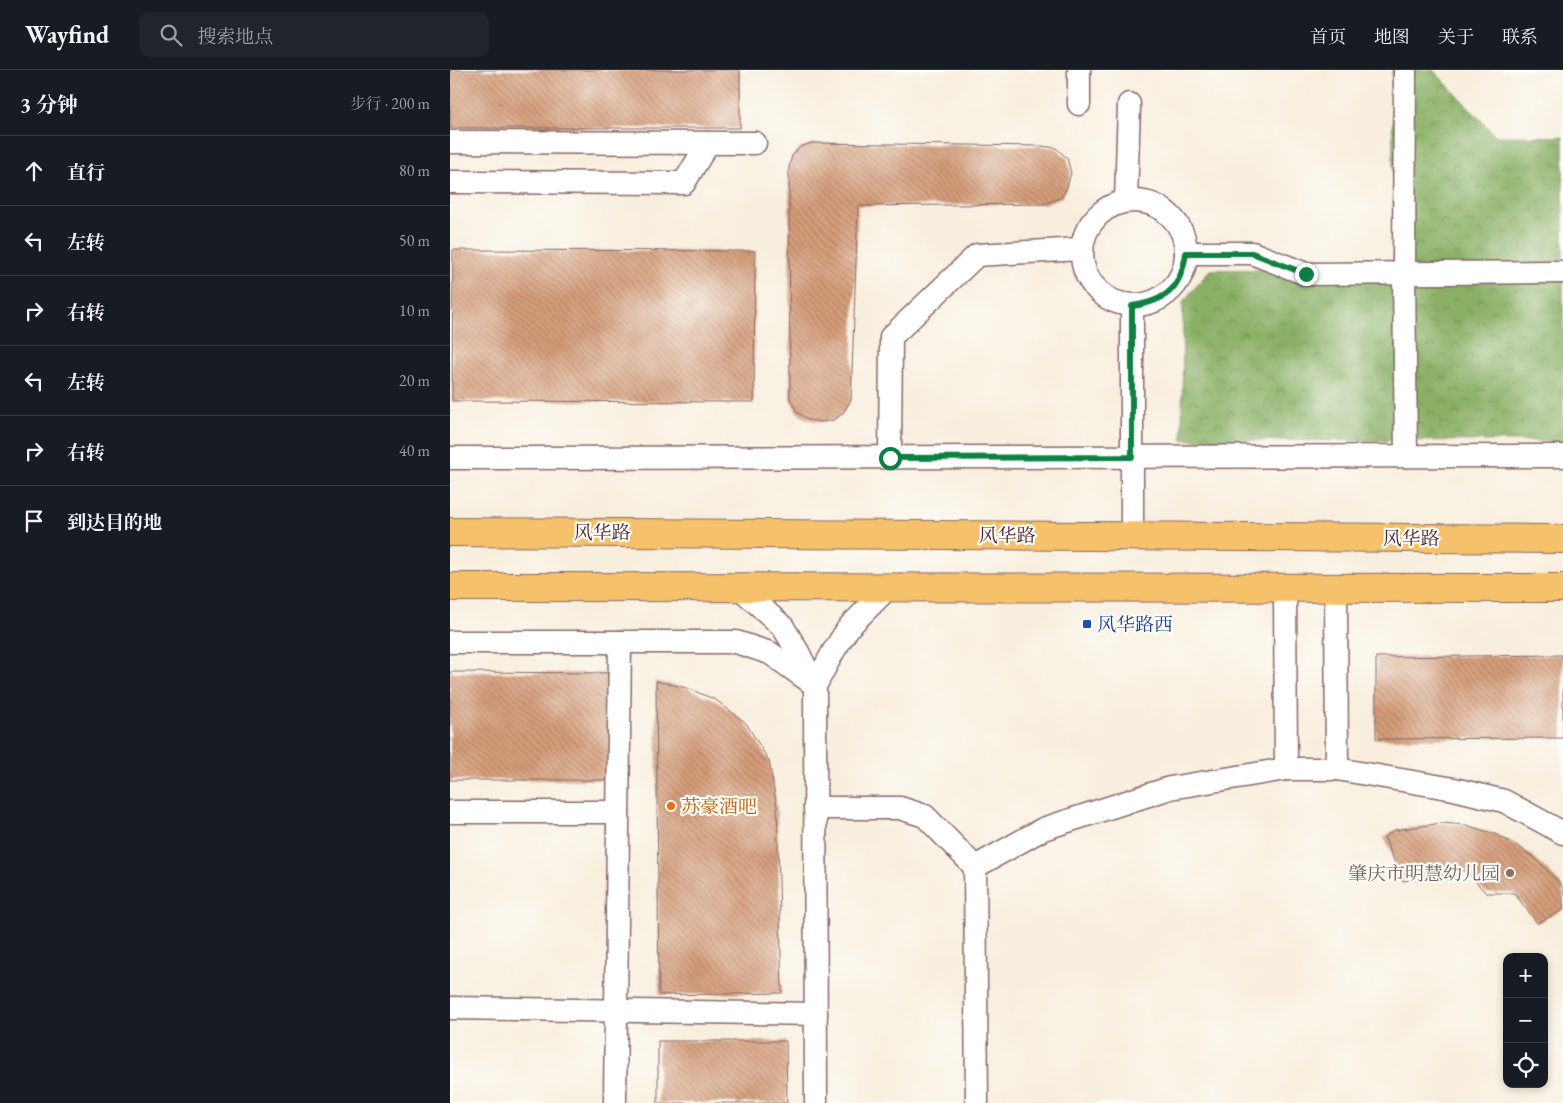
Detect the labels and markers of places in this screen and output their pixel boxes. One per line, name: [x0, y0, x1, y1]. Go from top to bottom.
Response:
place label: 风华路西: [1097, 612, 1173, 637]
marker: 风华路西: [1081, 618, 1093, 630]
place label: 苏豪酒吧: [681, 794, 757, 819]
marker: 苏豪酒吧: [665, 800, 677, 812]
place label: 肇庆市明慧幼儿园: [1348, 861, 1500, 886]
marker: 肇庆市明慧幼儿园: [1504, 867, 1516, 879]

